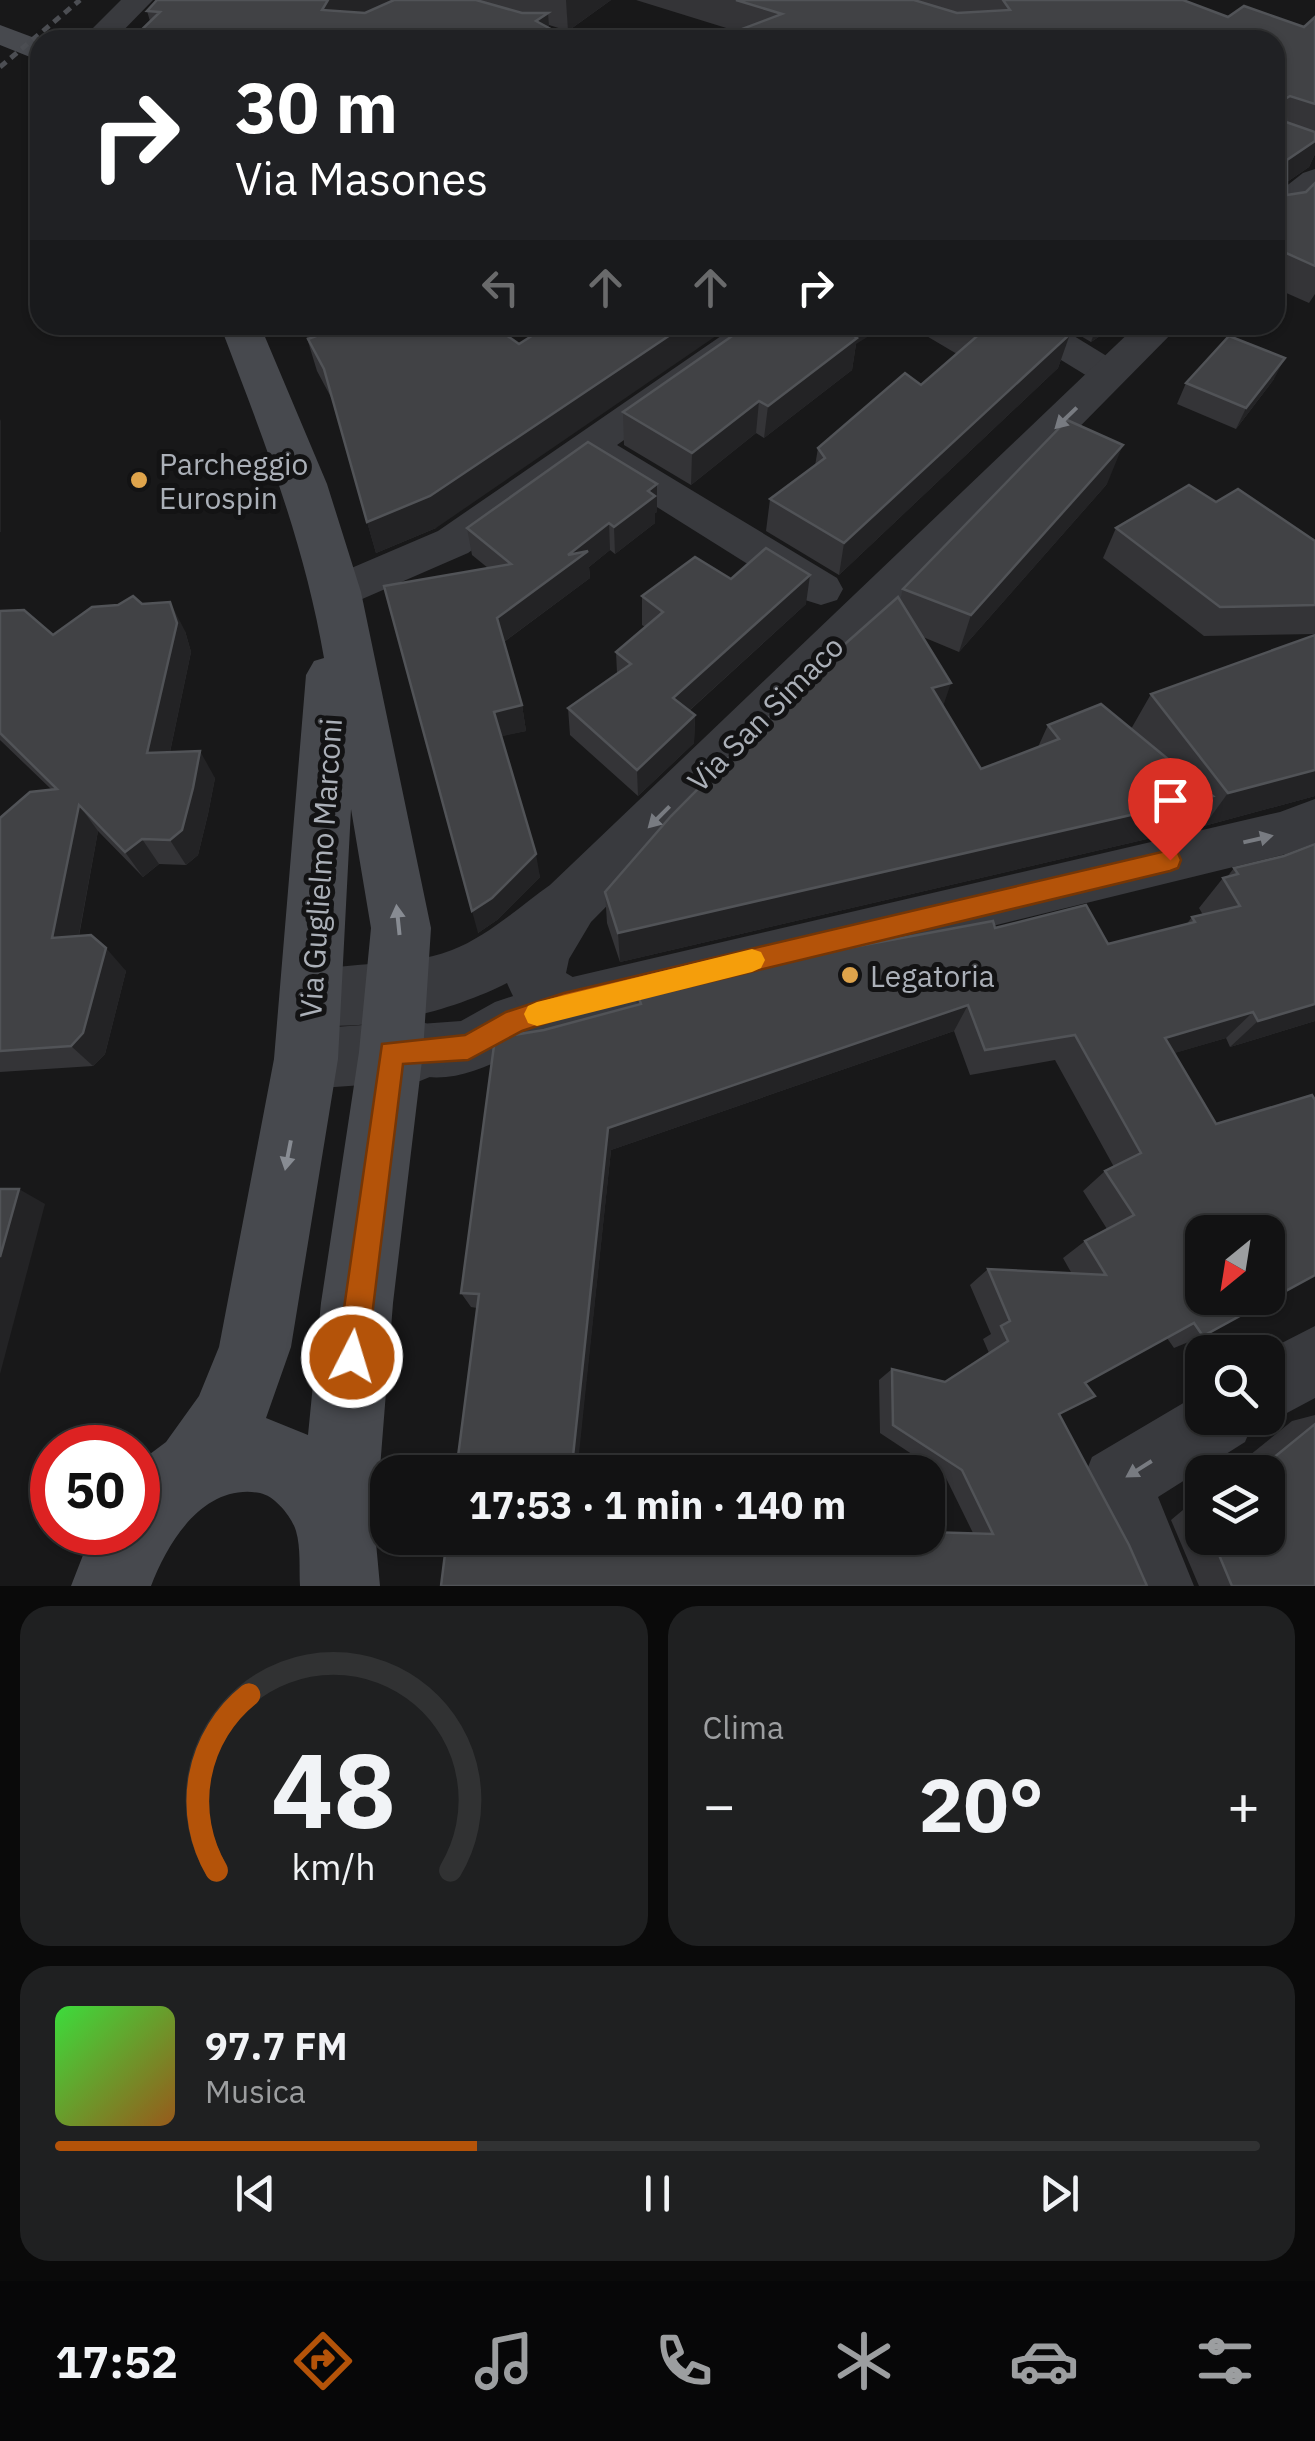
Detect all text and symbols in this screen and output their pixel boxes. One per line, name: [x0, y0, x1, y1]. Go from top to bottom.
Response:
text: 30 m: [235, 61, 398, 152]
icon: right: [70, 70, 200, 200]
text: Via Masones: [235, 149, 488, 207]
icon: left: [473, 260, 528, 315]
icon: ahead: [578, 260, 633, 315]
icon: ahead: [683, 260, 738, 315]
icon: right: [788, 260, 843, 315]
one-way arrow: [1054, 406, 1078, 429]
place label: Parcheggio Eurospin: [159, 444, 308, 517]
marker: Parcheggio Eurospin: [128, 469, 150, 491]
street label: Via San Simaco: [679, 627, 851, 799]
street label: Via Guglielmo Marconi: [290, 717, 350, 1019]
pin: [1128, 758, 1213, 861]
icon: arrive: [1143, 773, 1198, 828]
one-way arrow: [647, 805, 671, 828]
one-way arrow: [1243, 831, 1274, 846]
one-way arrow: [390, 904, 406, 936]
place label: Legatoria: [870, 956, 995, 995]
marker: Legatoria: [839, 964, 861, 986]
one-way arrow: [280, 1140, 296, 1171]
north arrow: [1185, 1215, 1285, 1315]
map controls: [1185, 1215, 1285, 1555]
position arrow: [300, 1305, 404, 1409]
button: search: [1185, 1335, 1285, 1435]
speed limit sign: 50: [30, 1425, 160, 1555]
button: layers: [1185, 1455, 1285, 1555]
one-way arrow: [1125, 1459, 1152, 1478]
text: 17:53 · 1 min · 140 m: [469, 1480, 846, 1529]
text: Clima: [703, 1706, 784, 1748]
text: 48: [271, 1721, 396, 1857]
text: 20°: [919, 1755, 1044, 1853]
text: −: [703, 1769, 736, 1840]
text: +: [1227, 1769, 1260, 1840]
text: km/h: [292, 1843, 376, 1890]
text: 97.7 FM: [205, 2021, 348, 2070]
text: Musica: [205, 2070, 306, 2112]
icon: previous: [228, 2166, 283, 2221]
icon: pause: [630, 2166, 685, 2221]
icon: next: [1032, 2166, 1087, 2221]
icon: directions: [288, 2326, 358, 2396]
icon: music: [469, 2326, 539, 2396]
icon: phone: [649, 2326, 719, 2396]
icon: climate: [829, 2326, 899, 2396]
icon: car: [1009, 2326, 1079, 2396]
icon: filters: [1190, 2326, 1260, 2396]
text: 17:52: [55, 2332, 178, 2390]

